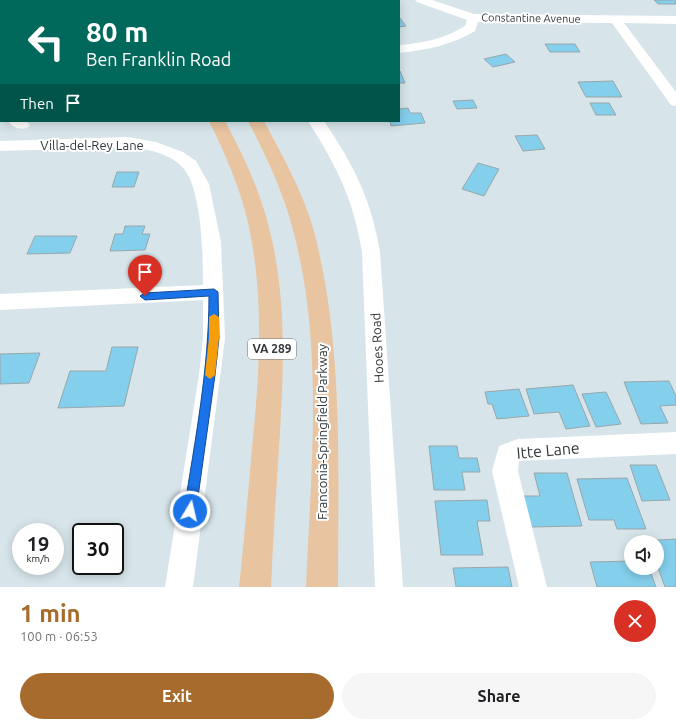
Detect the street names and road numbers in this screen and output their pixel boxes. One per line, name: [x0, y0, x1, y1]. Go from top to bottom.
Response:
street label: Constantine Avenue: [481, 11, 581, 25]
street label: Villa-del-Rey Lane: [40, 138, 144, 152]
street label: Hooes Road: [368, 313, 386, 383]
road number: VA 289: [248, 339, 296, 359]
street label: Franconia-Springfield Parkway: [315, 344, 329, 520]
street label: Itte Lane: [516, 438, 580, 462]

